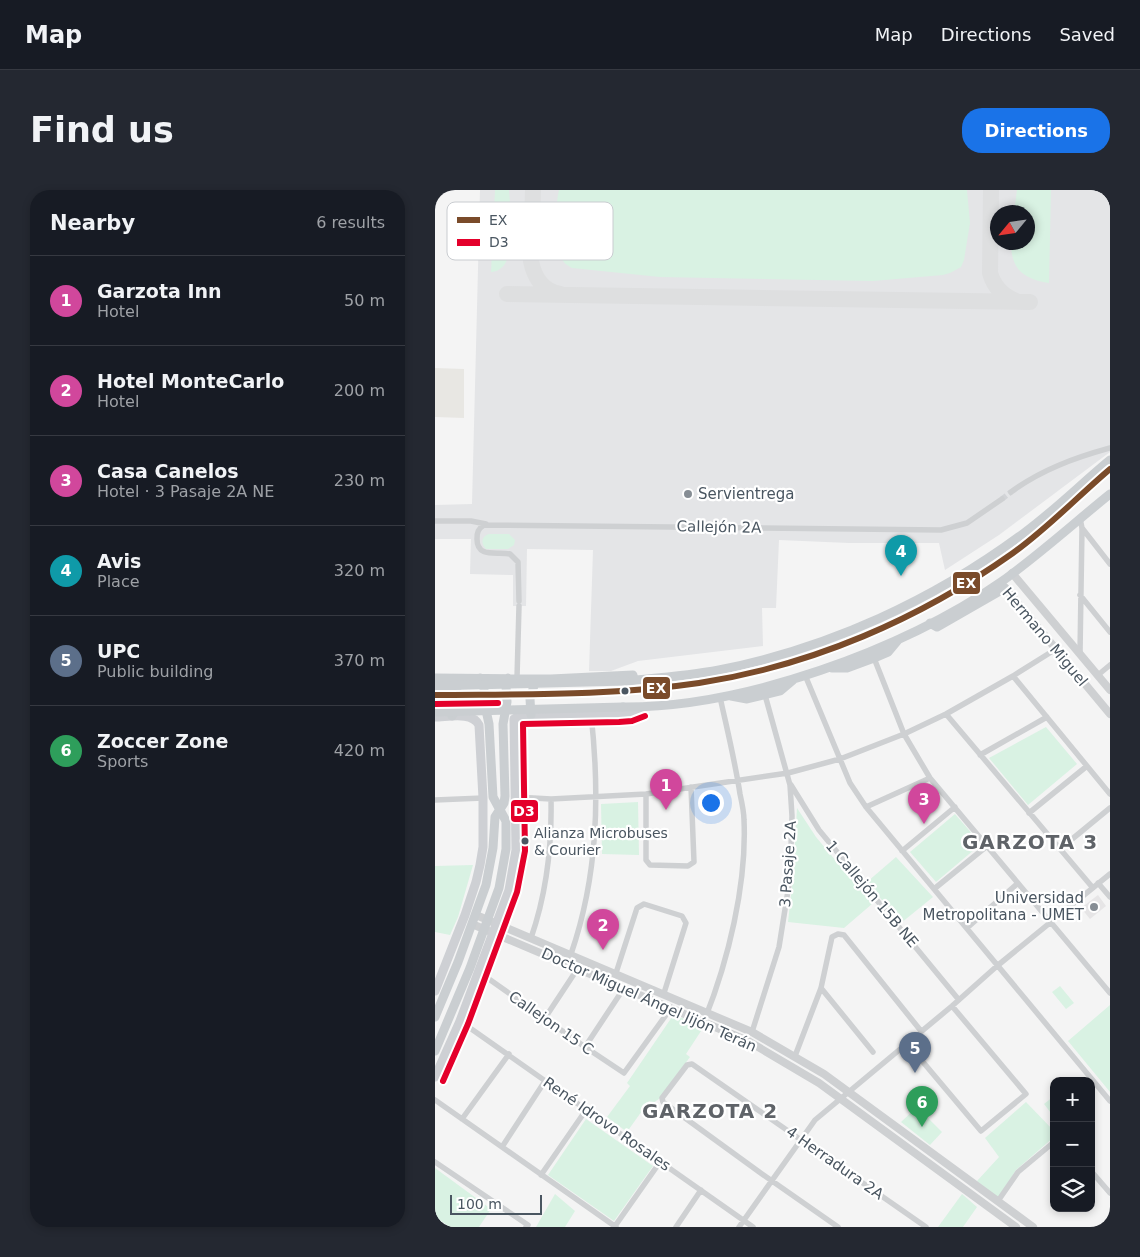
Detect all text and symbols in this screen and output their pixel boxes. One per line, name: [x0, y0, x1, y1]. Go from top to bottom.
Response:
text: Map: [25, 21, 82, 49]
text: Map: [875, 24, 913, 45]
text: Directions: [941, 24, 1031, 45]
text: Saved: [1059, 24, 1115, 45]
button: Directions: [962, 108, 1110, 153]
text: Find us: [30, 110, 174, 150]
legend: [447, 202, 613, 260]
north arrow: [990, 205, 1035, 250]
text: Nearby: [50, 211, 135, 235]
text: EX: [489, 212, 508, 228]
text: 6 results: [316, 213, 385, 232]
text: D3: [489, 234, 509, 250]
text: Garzota Inn: [97, 280, 222, 302]
text: 1: [60, 291, 72, 310]
text: 50 m: [344, 291, 385, 310]
text: Hotel: [97, 302, 139, 321]
text: Hotel MonteCarlo: [97, 370, 284, 392]
text: 2: [60, 381, 72, 400]
text: 200 m: [334, 381, 385, 400]
text: Hotel: [97, 392, 139, 411]
text: Casa Canelos: [97, 460, 239, 482]
text: 3: [60, 471, 72, 490]
text: 230 m: [334, 471, 385, 490]
text: Hotel · 3 Pasaje 2A NE: [97, 482, 274, 501]
place label: Servientrega: [698, 485, 794, 503]
marker: Servientrega: [682, 488, 694, 500]
street label: Callejón 2A: [677, 517, 762, 537]
pin: 4: [885, 535, 917, 576]
text: Avis: [97, 550, 141, 572]
text: 4: [60, 561, 72, 580]
text: 320 m: [334, 561, 385, 580]
line badge: EX: [952, 571, 981, 595]
text: Place: [97, 572, 140, 591]
text: EX: [956, 575, 976, 591]
street label: Hermano Miguel: [999, 584, 1091, 690]
text: UPC: [97, 640, 140, 662]
text: 5: [60, 651, 72, 670]
text: 370 m: [334, 651, 385, 670]
text: Public building: [97, 662, 214, 681]
line badge: EX: [642, 676, 671, 700]
text: EX: [646, 680, 666, 696]
unlabelled marker: [620, 686, 630, 696]
text: Zoccer Zone: [97, 730, 228, 752]
text: 6: [60, 741, 72, 760]
text: 420 m: [334, 741, 385, 760]
text: Sports: [97, 752, 148, 771]
pin: 1: [650, 769, 682, 810]
pin: 3: [908, 783, 940, 824]
your location: [698, 790, 724, 816]
line badge: D3: [510, 799, 539, 823]
text: D3: [513, 803, 535, 819]
street label: 3 Pasaje 2A: [776, 819, 800, 908]
place label: Alianza Microbuses & Courier: [534, 825, 668, 858]
district label: GARZOTA 3: [962, 830, 1098, 854]
marker: Alianza Microbuses & Courier: [520, 836, 530, 846]
street label: 1 Callejón 15B NE: [822, 837, 922, 951]
place label: Universidad Metropolitana - UMET: [923, 889, 1085, 924]
marker: Universidad Metropolitana - UMET: [1088, 901, 1100, 913]
pin: 2: [587, 909, 619, 950]
street label: Doctor Miguel Ángel Jijón Terán: [539, 943, 760, 1056]
street label: Callejon 15 C: [505, 987, 597, 1059]
pin: 5: [899, 1032, 931, 1073]
street label: René Idrovo Rosales: [540, 1073, 674, 1175]
map controls: [1050, 1077, 1095, 1212]
button: +: [1050, 1077, 1095, 1122]
pin: 6: [906, 1086, 938, 1127]
district label: GARZOTA 2: [642, 1099, 778, 1123]
button: −: [1050, 1122, 1095, 1167]
street label: 4 Herradura 2A: [783, 1123, 888, 1204]
button: layers: [1050, 1167, 1095, 1212]
scale bar: [450, 1192, 543, 1215]
text: 100 m: [457, 1196, 502, 1212]

